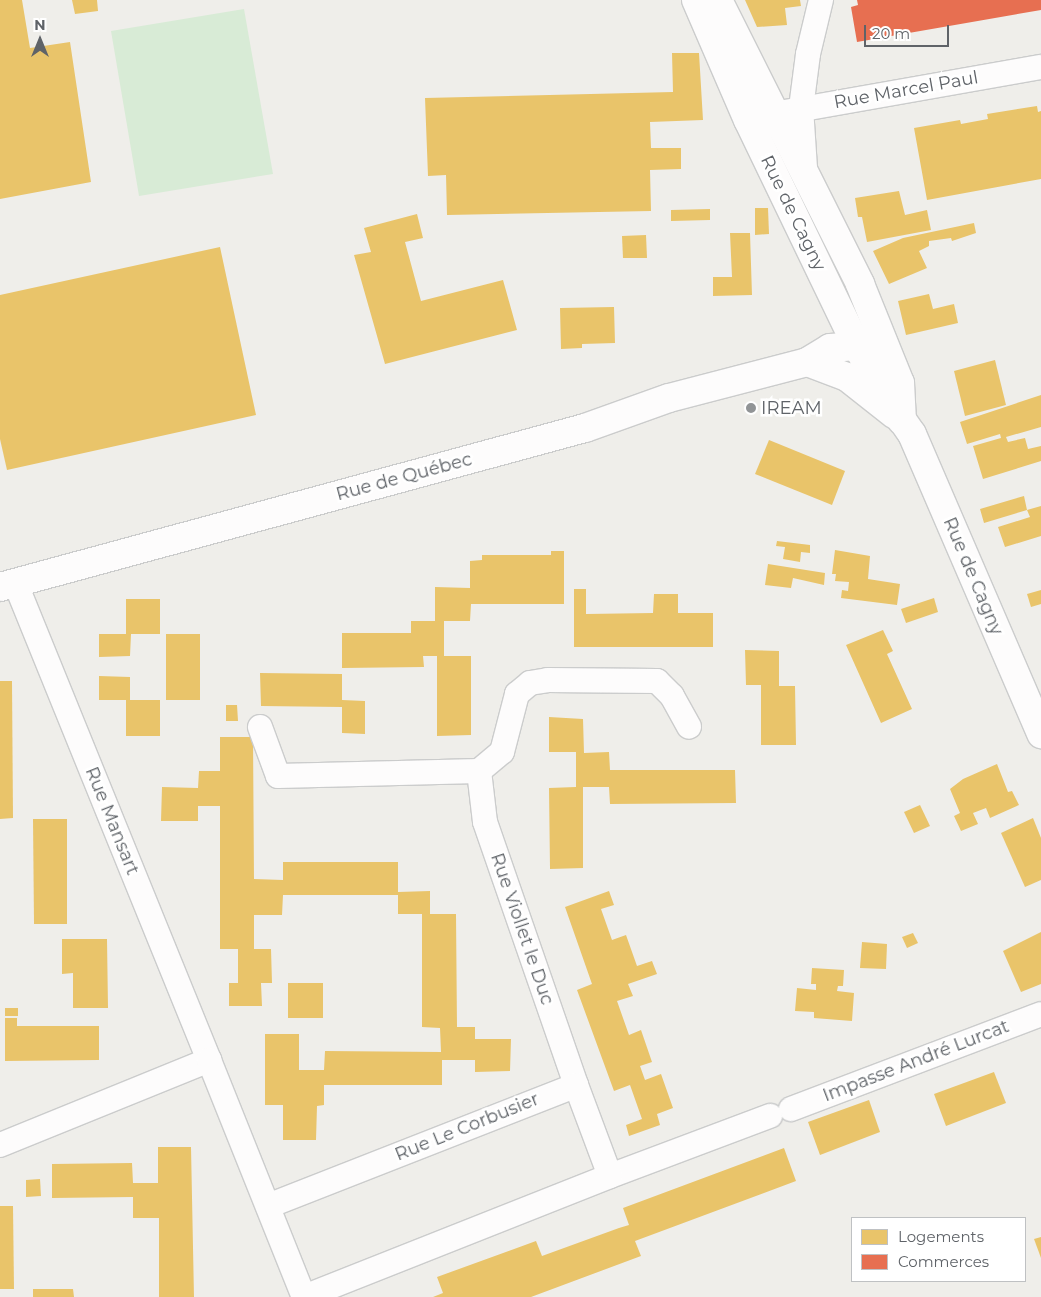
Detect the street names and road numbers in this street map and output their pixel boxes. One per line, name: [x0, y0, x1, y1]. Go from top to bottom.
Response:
street label: Rue Marcel Paul: [832, 67, 980, 113]
street label: Rue de Cagny: [756, 152, 830, 274]
street label: Rue de Québec: [334, 448, 474, 506]
street label: Rue de Cagny: [939, 514, 1007, 638]
street label: Rue Mansart: [80, 764, 144, 878]
street label: Rue Viollet le Duc: [486, 850, 558, 1008]
street label: Impasse André Lurcat: [820, 1015, 1012, 1107]
street label: Rue Le Corbusier: [392, 1088, 542, 1166]

